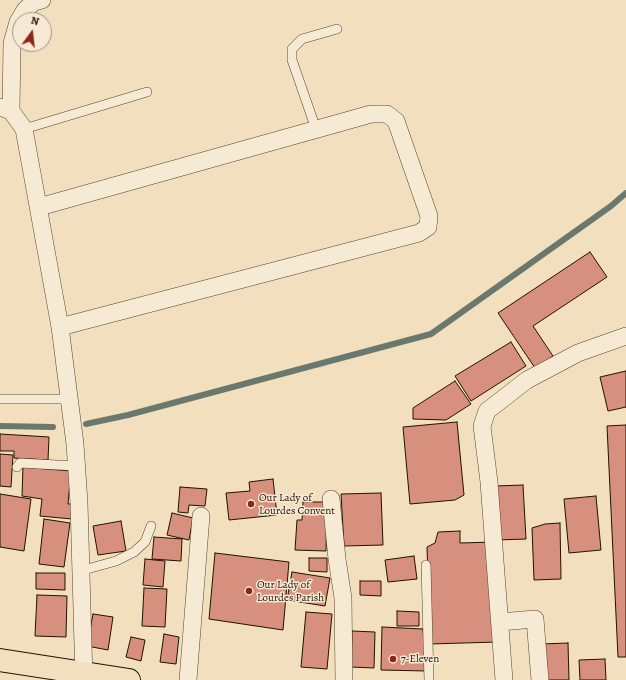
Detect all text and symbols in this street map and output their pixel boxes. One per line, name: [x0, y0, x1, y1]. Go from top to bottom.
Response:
north arrow: [12, 12, 52, 52]
text: N: [29, 13, 41, 29]
place label: Our Lady of Lourdes Convent: [259, 491, 335, 517]
marker: Our Lady of Lourdes Convent: [246, 499, 256, 509]
place label: Our Lady of Lourdes Parish: [257, 578, 324, 604]
marker: Our Lady of Lourdes Parish: [244, 586, 254, 596]
place label: 7-Eleven: [401, 652, 439, 666]
marker: 7-Eleven: [388, 654, 398, 664]

